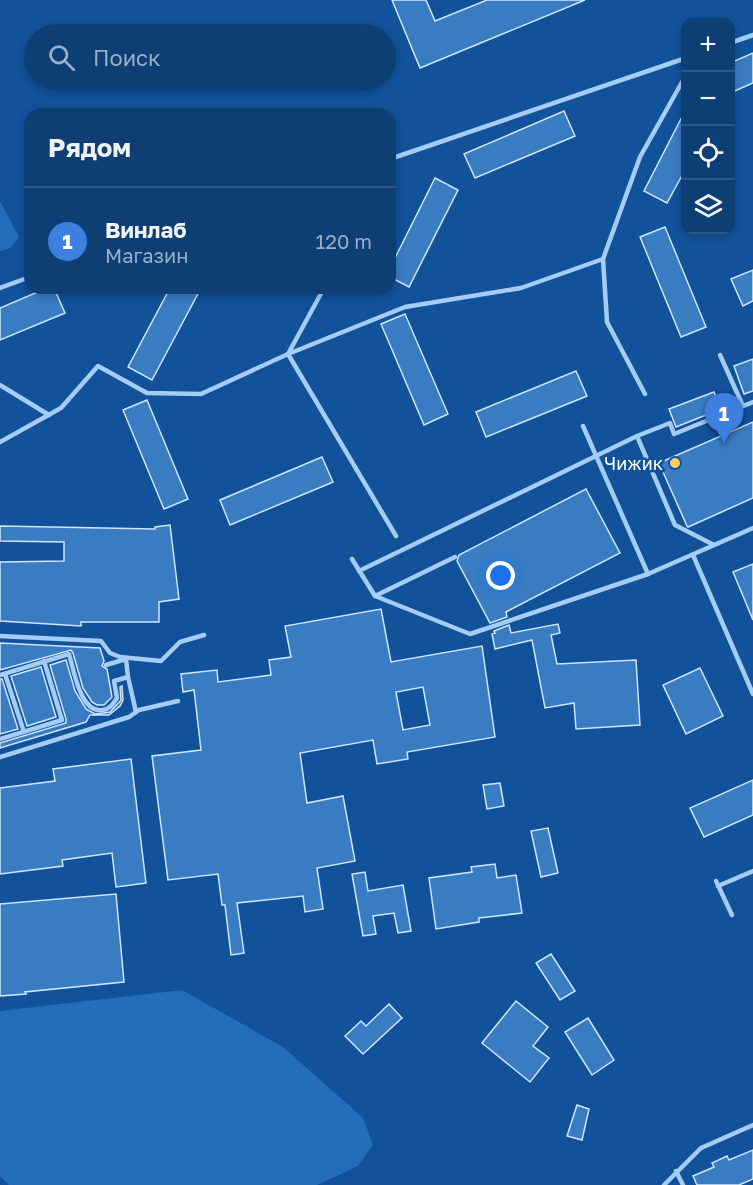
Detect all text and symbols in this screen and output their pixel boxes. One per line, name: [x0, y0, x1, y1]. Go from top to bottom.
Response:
map controls: [681, 18, 735, 234]
button: +: [681, 18, 735, 72]
search box: [24, 24, 396, 90]
icon: search: [45, 41, 78, 74]
text: Поиск: [93, 44, 161, 71]
button: −: [681, 72, 735, 126]
button: locate: [681, 126, 735, 180]
text: Рядом: [48, 132, 131, 163]
button: layers: [681, 180, 735, 234]
text: Винлаб: [105, 216, 187, 243]
text: 1: [62, 229, 73, 253]
text: 120 m: [316, 229, 372, 253]
text: Магазин: [105, 243, 189, 267]
pin: 1: [704, 394, 744, 443]
place label: Чижик: [604, 452, 663, 474]
marker: Чижик: [668, 456, 682, 470]
your location: [486, 561, 515, 590]

